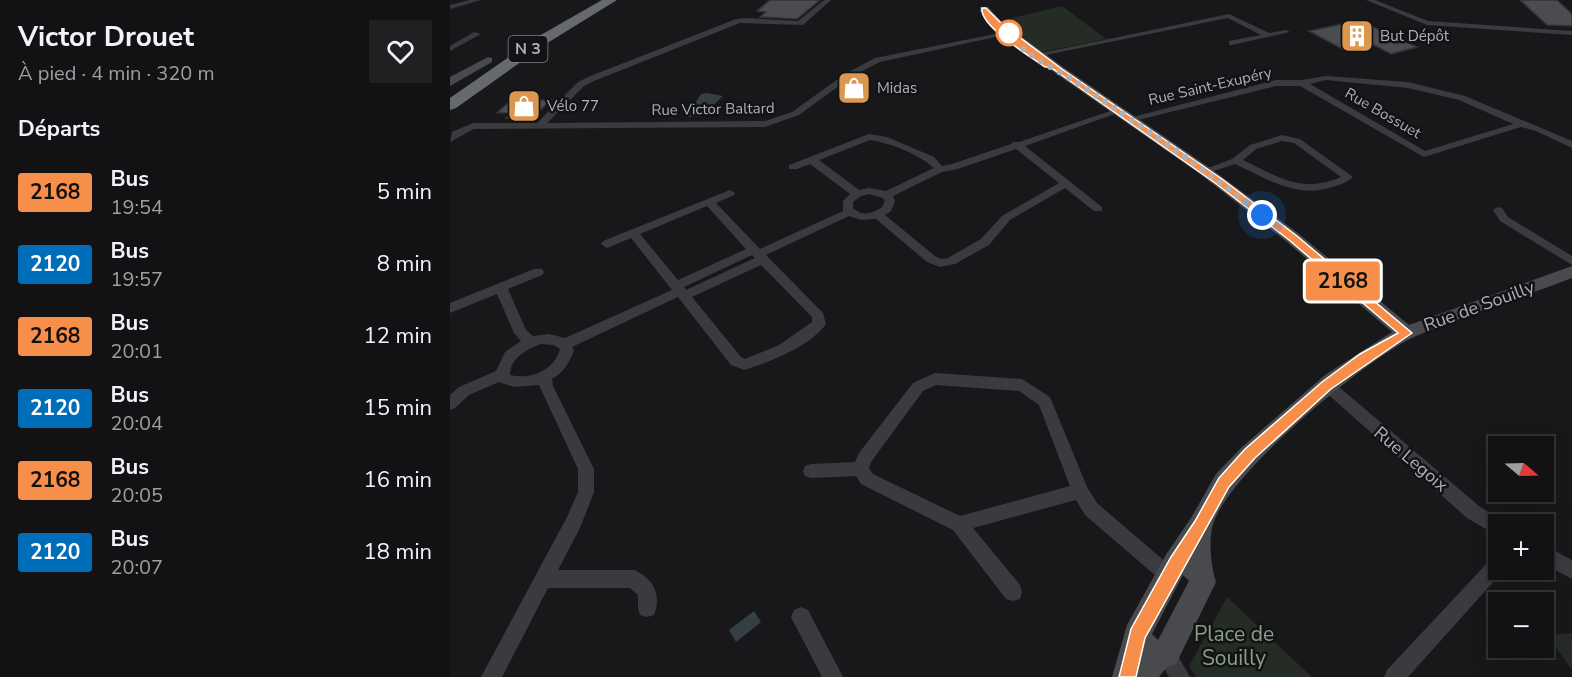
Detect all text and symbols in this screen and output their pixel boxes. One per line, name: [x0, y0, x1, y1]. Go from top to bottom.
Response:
text: Victor Drouet: [18, 18, 194, 56]
building icon: But Dépôt: [1339, 18, 1375, 54]
button: heart: [369, 20, 432, 83]
unlabelled marker: [996, 20, 1022, 46]
place label: But Dépôt: [1380, 26, 1450, 46]
road number: N 3: [508, 36, 548, 62]
text: À pied · 4 min · 320 m: [18, 60, 215, 87]
street label: Rue Saint-Exupéry: [1146, 62, 1274, 110]
shop icon: Midas: [836, 70, 872, 106]
place label: Midas: [877, 78, 917, 98]
street label: Rue Bossuet: [1341, 83, 1425, 143]
shop icon: Vélo 77: [506, 88, 542, 124]
place label: Vélo 77: [546, 96, 599, 116]
street label: Rue Victor Baltard: [651, 98, 775, 120]
text: Départs: [18, 114, 100, 144]
text: Bus: [110, 164, 149, 194]
text: 5 min: [377, 177, 432, 207]
text: 2168: [30, 178, 80, 206]
text: 19:54: [110, 194, 163, 221]
your location: [1247, 200, 1277, 230]
text: Bus: [110, 236, 149, 266]
text: 8 min: [377, 249, 432, 279]
text: 2120: [30, 250, 80, 278]
line badge: 2168: [1301, 262, 1385, 300]
text: 19:57: [110, 266, 163, 293]
text: 2168: [1318, 267, 1368, 295]
street label: Rue de Souilly: [1420, 275, 1538, 337]
text: Bus: [110, 308, 149, 338]
text: 12 min: [364, 321, 432, 351]
text: 2168: [30, 322, 80, 350]
text: 20:01: [110, 338, 163, 365]
text: Bus: [110, 380, 149, 410]
text: 15 min: [364, 393, 432, 423]
text: 2120: [30, 394, 80, 422]
text: 20:04: [110, 410, 163, 437]
street label: Rue Legoix: [1369, 421, 1454, 497]
north arrow: [1488, 436, 1554, 502]
map controls: [1488, 436, 1554, 658]
text: Bus: [110, 452, 149, 482]
text: 16 min: [364, 465, 432, 495]
text: 2168: [30, 466, 80, 494]
text: 20:05: [110, 482, 163, 509]
button: +: [1488, 514, 1554, 580]
text: Bus: [110, 524, 149, 554]
text: 18 min: [364, 537, 432, 567]
text: 2120: [30, 538, 80, 566]
text: 20:07: [110, 554, 163, 581]
button: −: [1488, 592, 1554, 658]
park label: Place de Souilly: [1194, 620, 1274, 672]

